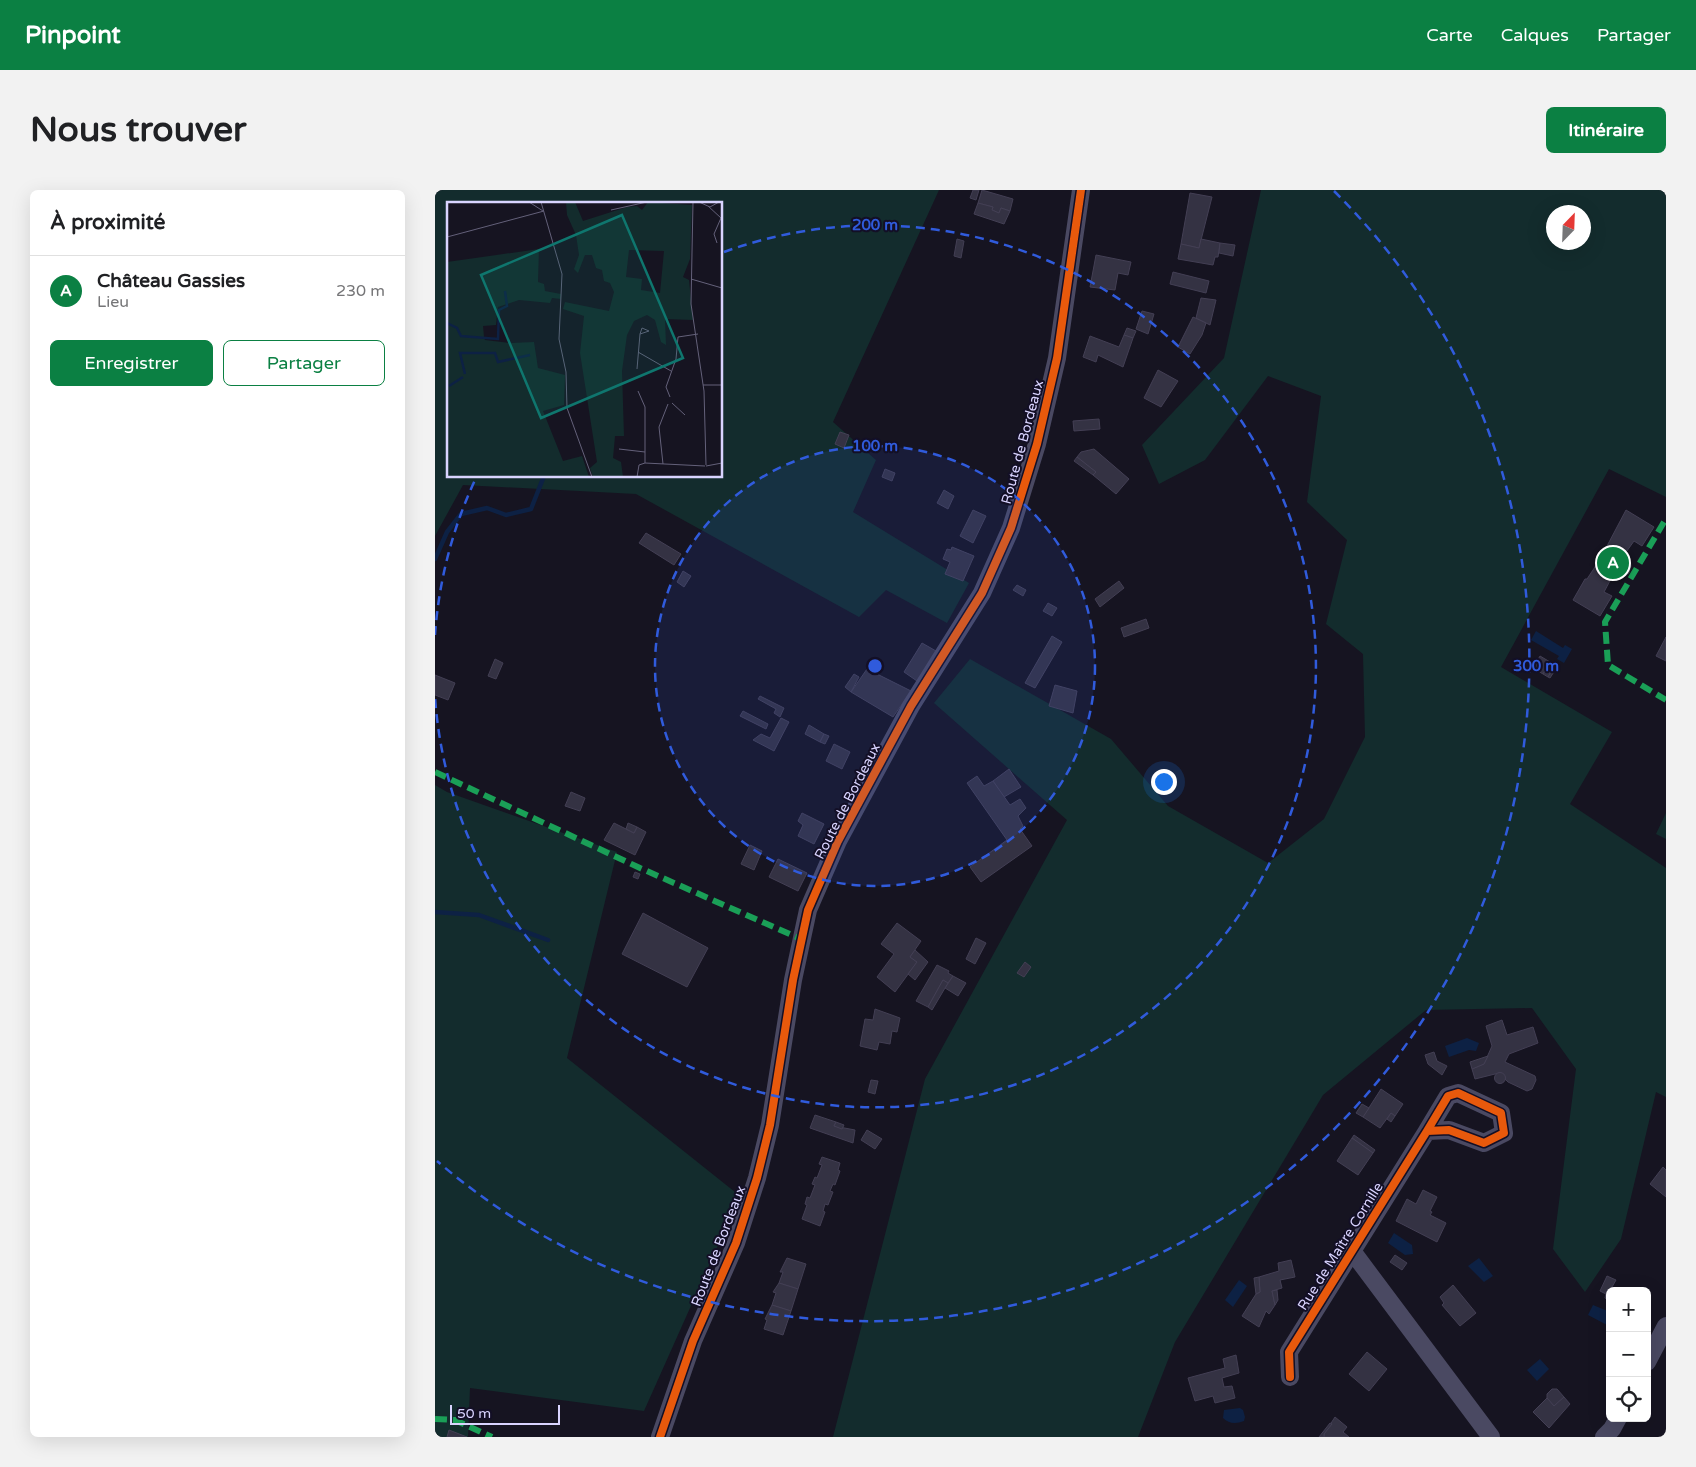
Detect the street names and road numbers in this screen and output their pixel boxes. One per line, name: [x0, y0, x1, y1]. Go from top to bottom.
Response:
street label: Route de Bordeaux: [998, 378, 1047, 506]
street label: Route de Bordeaux: [811, 740, 884, 862]
street label: Rue de Maître Cornille: [1294, 1179, 1387, 1313]
street label: Route de Bordeaux: [688, 1183, 749, 1309]

